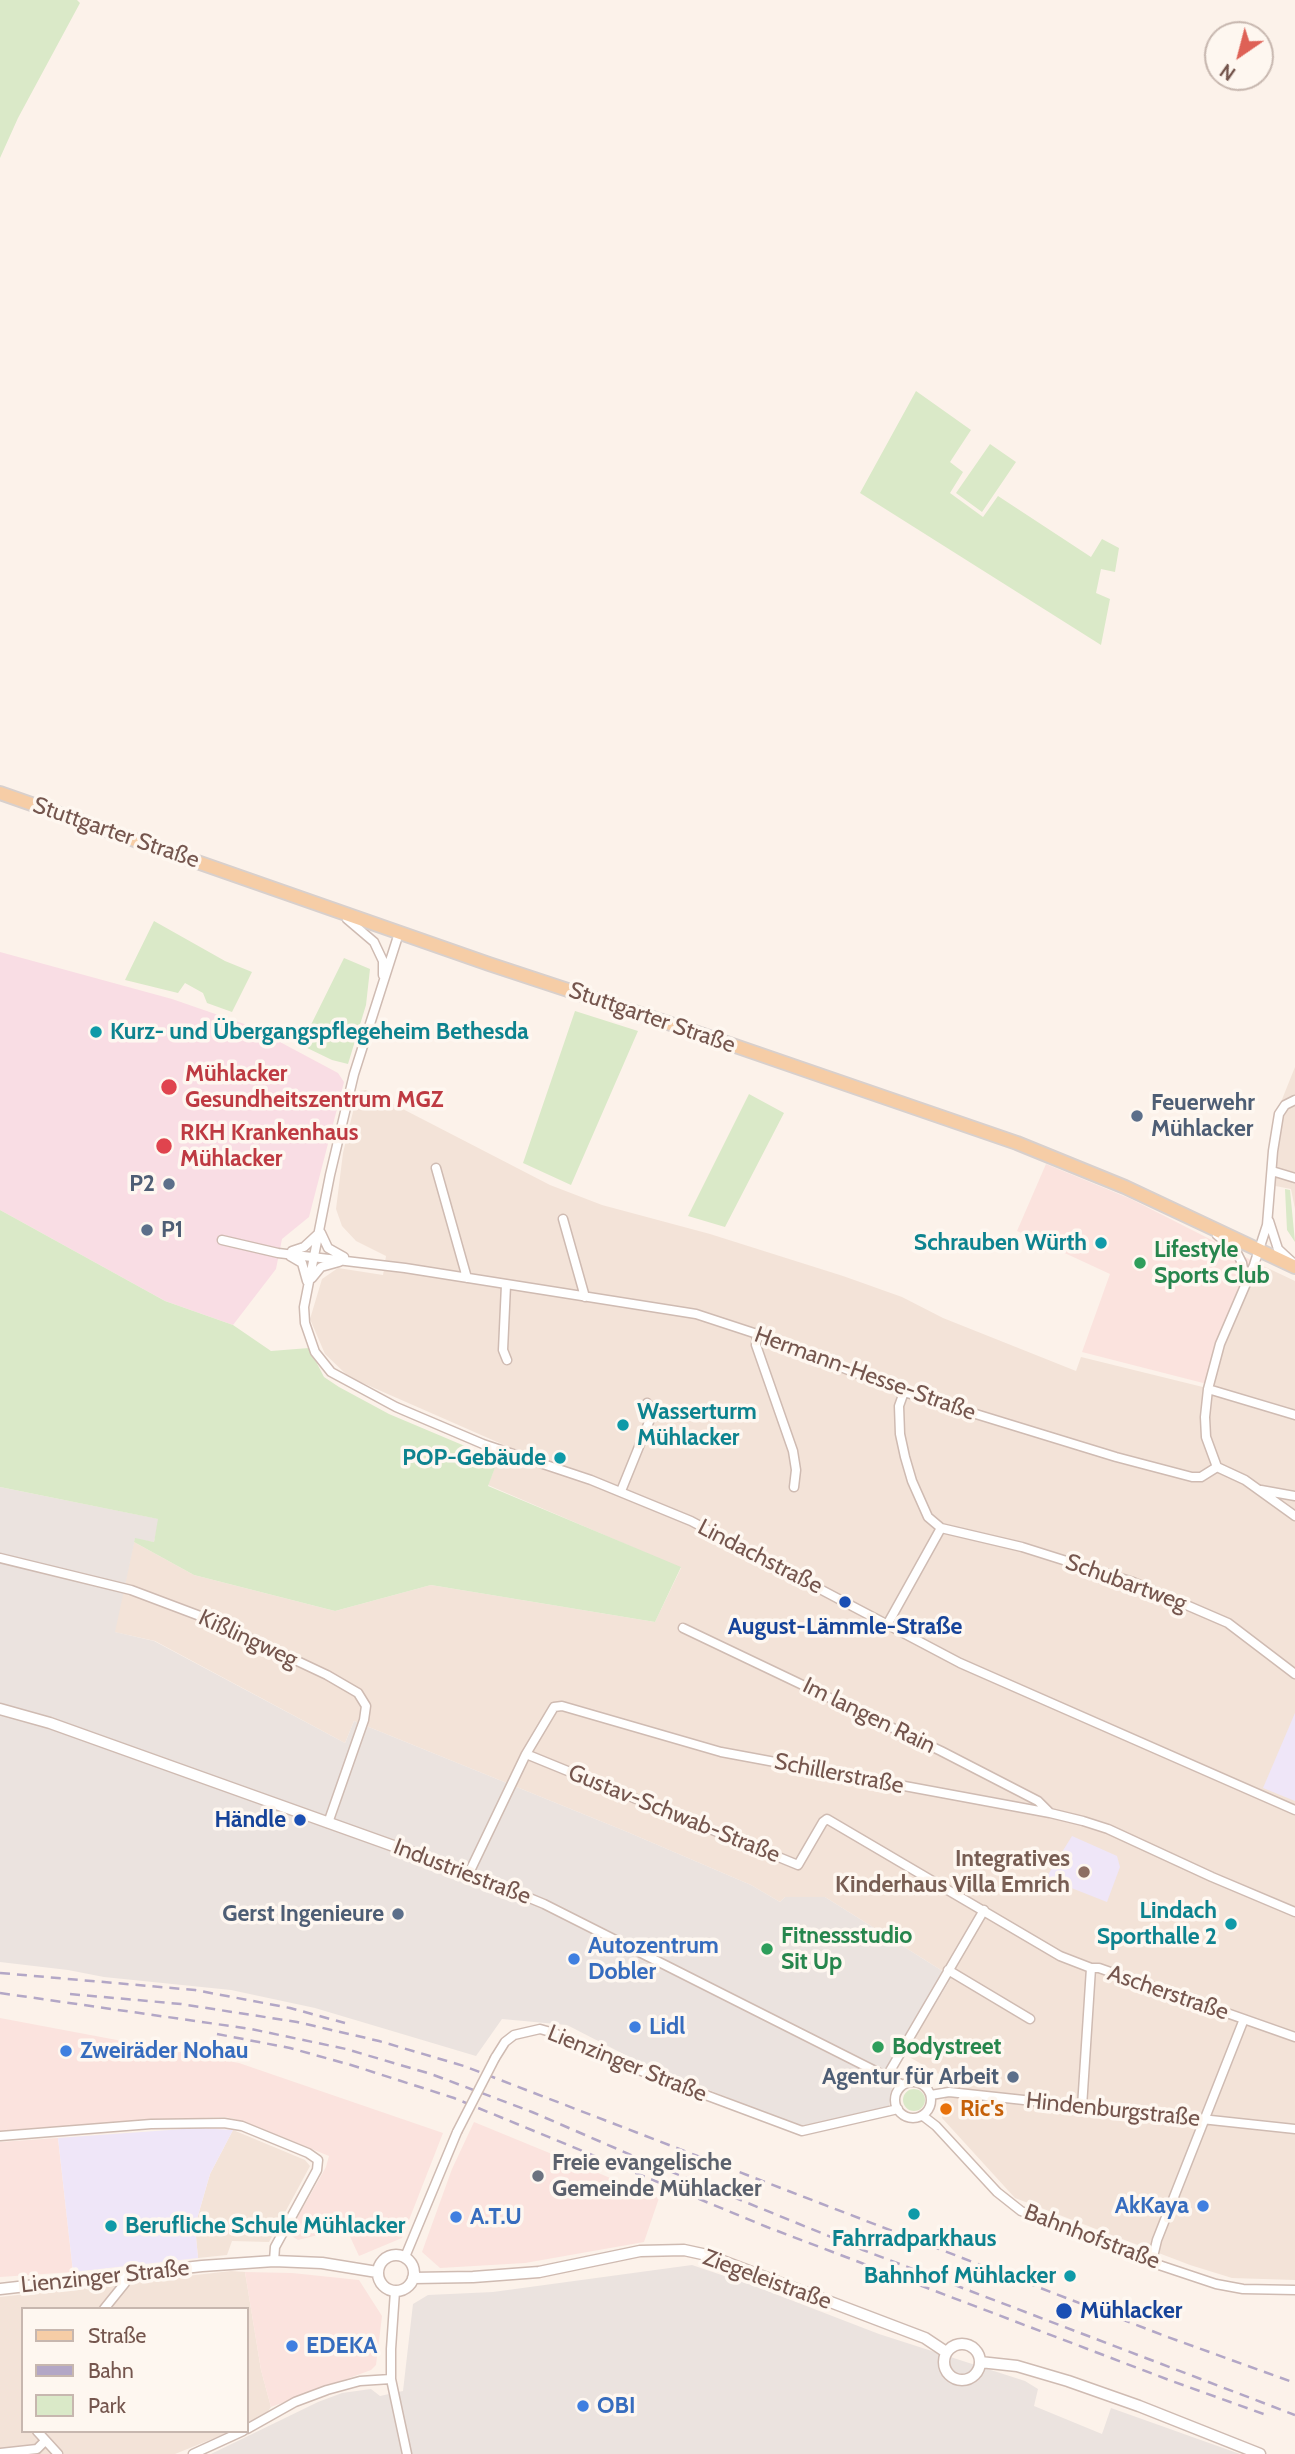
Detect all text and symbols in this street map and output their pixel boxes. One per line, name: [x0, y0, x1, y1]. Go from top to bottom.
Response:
north arrow: [1204, 21, 1274, 91]
text: N: [1216, 59, 1240, 85]
street label: Stuttgarter Straße: [29, 792, 203, 874]
street label: Stuttgarter Straße: [565, 977, 739, 1059]
place label: Kurz- und Übergangspflegeheim Bethesda: [110, 1018, 529, 1046]
marker: Kurz- und Übergangspflegeheim Bethesda: [88, 1024, 104, 1040]
place label: Mühlacker Gesundheitszentrum MGZ: [185, 1060, 443, 1114]
marker: Mühlacker Gesundheitszentrum MGZ: [159, 1077, 179, 1097]
place label: Feuerwehr Mühlacker: [1151, 1089, 1255, 1143]
marker: Feuerwehr Mühlacker: [1129, 1108, 1145, 1124]
place label: RKH Krankenhaus Mühlacker: [180, 1119, 358, 1173]
marker: RKH Krankenhaus Mühlacker: [154, 1136, 174, 1156]
place label: P2: [129, 1170, 155, 1198]
marker: P2: [161, 1176, 177, 1192]
place label: P1: [161, 1216, 183, 1244]
marker: P1: [139, 1222, 155, 1238]
place label: Schrauben Würth: [914, 1229, 1087, 1257]
marker: Schrauben Würth: [1093, 1235, 1109, 1251]
place label: Lifestyle Sports Club: [1154, 1236, 1270, 1290]
marker: Lifestyle Sports Club: [1132, 1255, 1148, 1271]
street label: Hermann-Hesse-Straße: [751, 1321, 979, 1427]
place label: Wasserturm Mühlacker: [637, 1398, 757, 1452]
marker: Wasserturm Mühlacker: [615, 1417, 631, 1433]
place label: POP-Gebäude: [402, 1444, 546, 1472]
marker: POP-Gebäude: [552, 1450, 568, 1466]
street label: Lindachstraße: [693, 1514, 827, 1600]
street label: Schubartweg: [1062, 1548, 1190, 1618]
marker: August-Lämmle-Straße: [837, 1594, 853, 1610]
street label: Kißlingweg: [194, 1604, 302, 1674]
place label: August-Lämmle-Straße: [728, 1613, 962, 1641]
street label: Im langen Rain: [798, 1672, 940, 1760]
street label: Schillerstraße: [772, 1748, 906, 1800]
street label: Gustav-Schwab-Straße: [564, 1759, 784, 1869]
place label: Händle: [214, 1806, 286, 1834]
marker: Händle: [292, 1812, 308, 1828]
street label: Industriestraße: [389, 1833, 535, 1911]
place label: Integratives Kinderhaus Villa Emrich: [835, 1845, 1070, 1899]
marker: Integratives Kinderhaus Villa Emrich: [1076, 1864, 1092, 1880]
place label: Lindach Sporthalle 2: [1097, 1897, 1217, 1951]
place label: Gerst Ingenieure: [222, 1900, 384, 1928]
marker: Gerst Ingenieure: [390, 1906, 406, 1922]
marker: Lindach Sporthalle 2: [1223, 1916, 1239, 1932]
place label: Fitnessstudio Sit Up: [781, 1922, 912, 1976]
place label: Autozentrum Dobler: [588, 1932, 719, 1986]
marker: Fitnessstudio Sit Up: [759, 1941, 775, 1957]
marker: Autozentrum Dobler: [566, 1951, 582, 1967]
street label: Ascherstraße: [1104, 1959, 1232, 2027]
place label: Lidl: [649, 2013, 685, 2041]
marker: Lidl: [627, 2019, 643, 2035]
street label: Lienzinger Straße: [543, 2020, 711, 2108]
place label: Bodystreet: [892, 2033, 1002, 2061]
place label: Zweiräder Nohau: [80, 2037, 249, 2065]
marker: Bodystreet: [870, 2039, 886, 2055]
marker: Zweiräder Nohau: [58, 2043, 74, 2059]
place label: Agentur für Arbeit: [822, 2063, 999, 2091]
marker: Agentur für Arbeit: [1005, 2069, 1021, 2085]
street label: Hindenburgstraße: [1025, 2087, 1201, 2133]
place label: Ric's: [960, 2095, 1004, 2123]
marker: Ric's: [938, 2101, 954, 2117]
place label: Freie evangelische Gemeinde Mühlacker: [552, 2149, 762, 2203]
marker: Freie evangelische Gemeinde Mühlacker: [530, 2168, 546, 2184]
place label: AkKaya: [1115, 2192, 1189, 2220]
street label: Bahnhofstraße: [1020, 2198, 1164, 2276]
marker: AkKaya: [1195, 2198, 1211, 2214]
place label: A.T.U: [470, 2203, 522, 2231]
marker: Fahrradparkhaus: [906, 2206, 922, 2222]
marker: A.T.U: [448, 2209, 464, 2225]
place label: Berufliche Schule Mühlacker: [125, 2212, 405, 2240]
marker: Berufliche Schule Mühlacker: [103, 2218, 119, 2234]
place label: Fahrradparkhaus: [832, 2225, 996, 2253]
street label: Ziegeleistraße: [699, 2244, 835, 2316]
street label: Lienzinger Straße: [19, 2254, 191, 2300]
place label: Bahnhof Mühlacker: [864, 2262, 1056, 2290]
marker: Bahnhof Mühlacker: [1062, 2268, 1078, 2284]
place label: Mühlacker: [1080, 2297, 1182, 2325]
marker: Mühlacker: [1054, 2301, 1074, 2321]
legend: [21, 2307, 248, 2433]
text: Straße: [88, 2323, 146, 2348]
place label: EDEKA: [306, 2332, 377, 2360]
marker: EDEKA: [284, 2338, 300, 2354]
text: Bahn: [88, 2358, 134, 2383]
place label: OBI: [597, 2392, 635, 2420]
text: Park: [88, 2393, 126, 2418]
marker: OBI: [575, 2398, 591, 2414]

